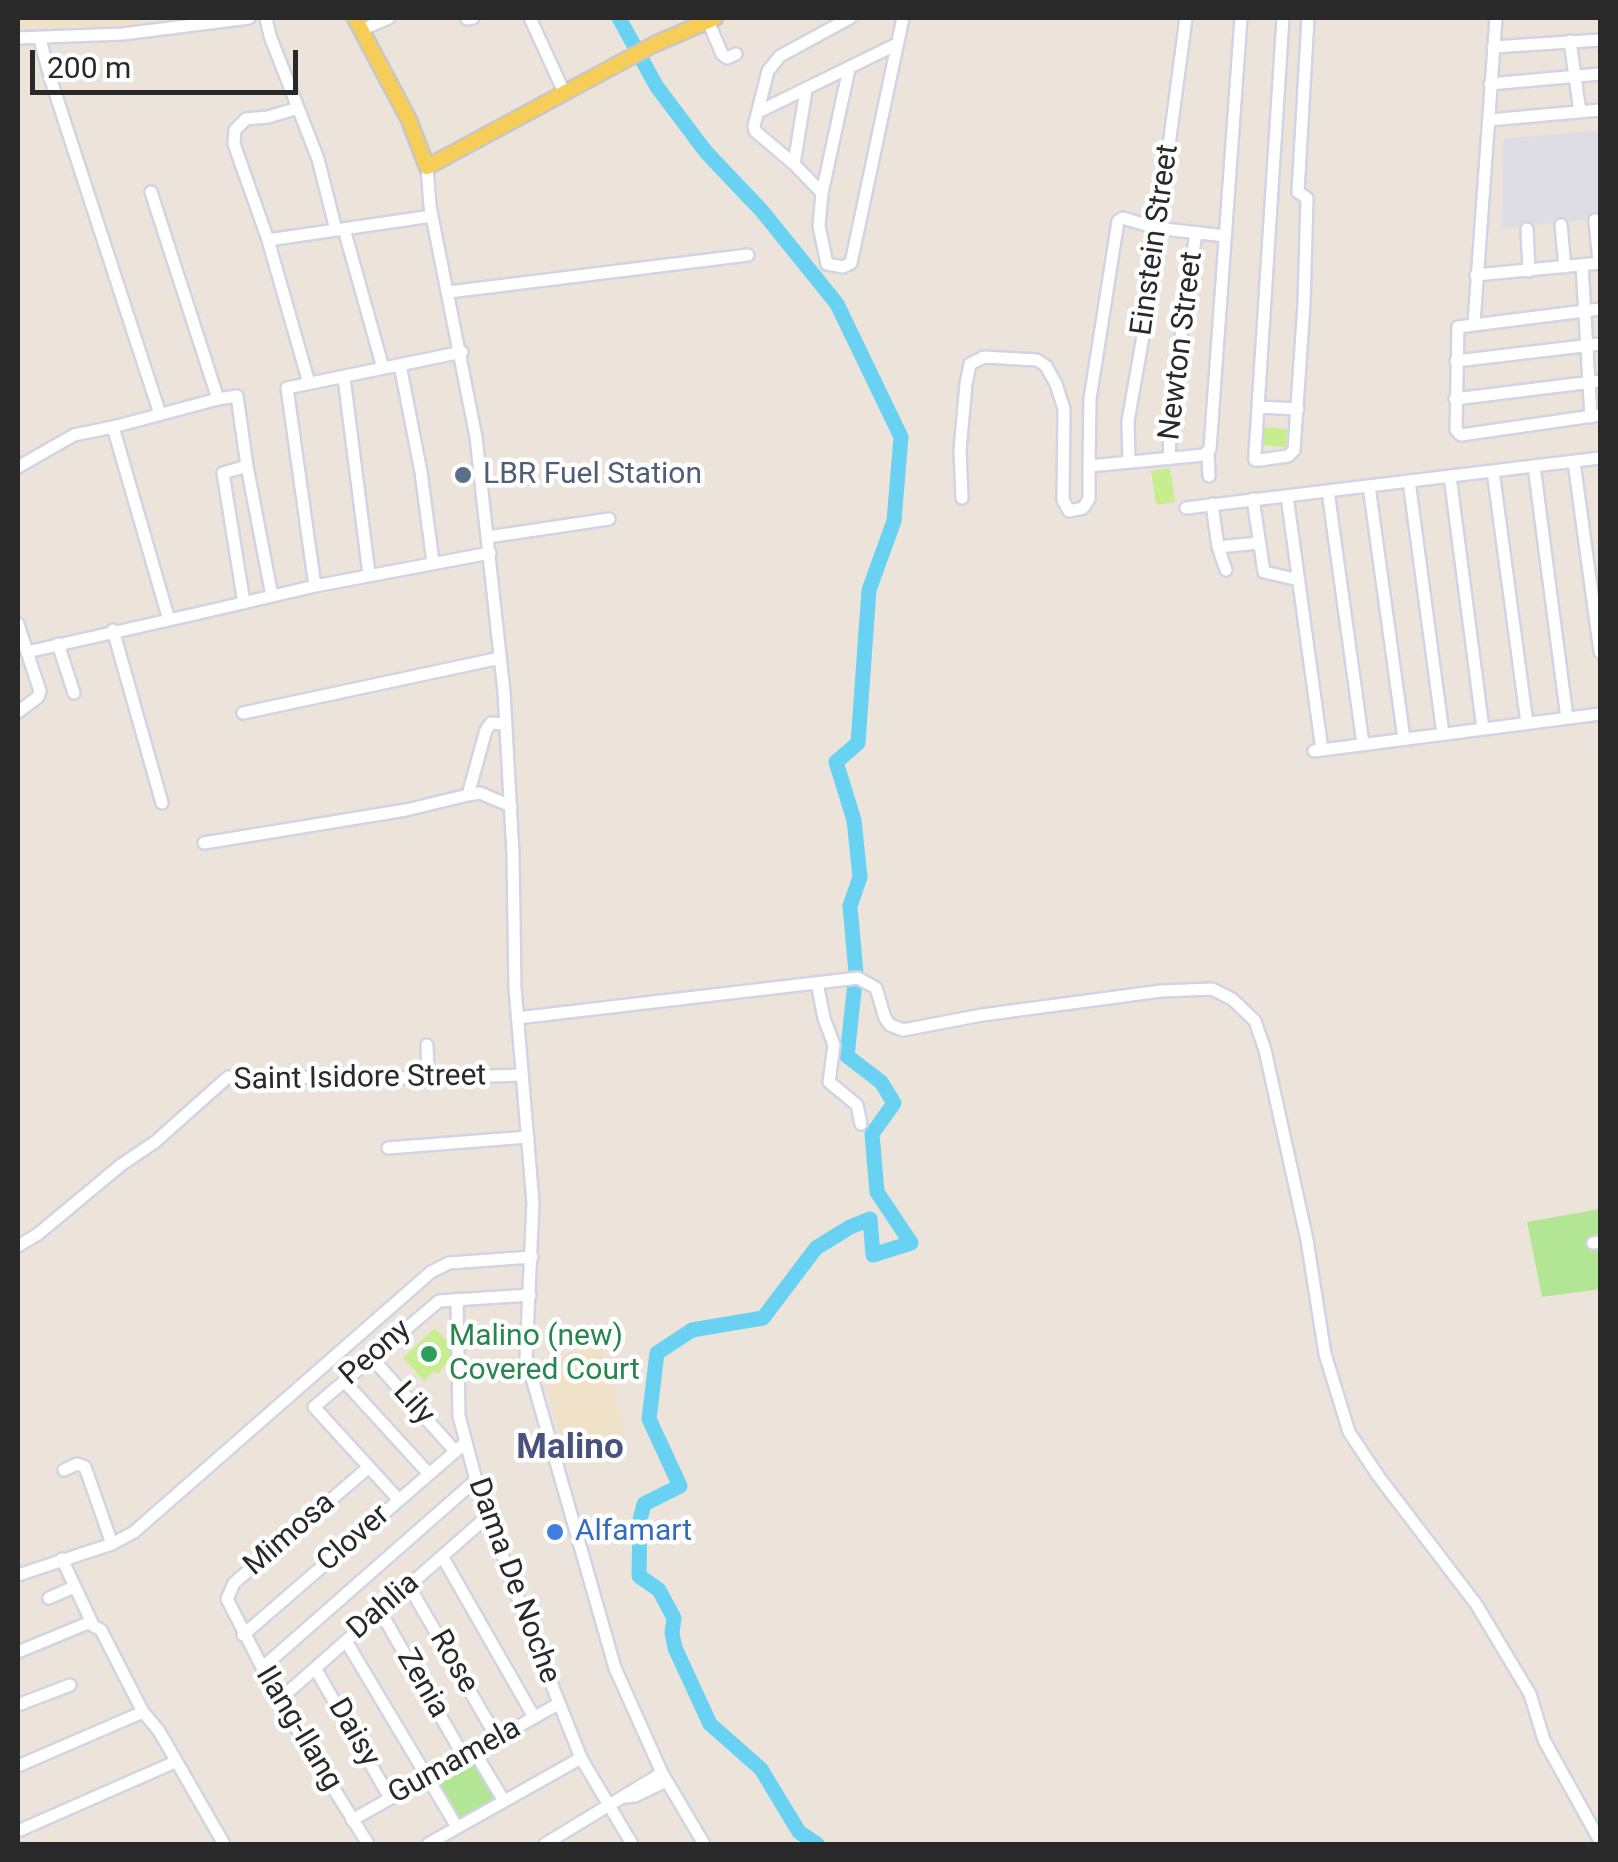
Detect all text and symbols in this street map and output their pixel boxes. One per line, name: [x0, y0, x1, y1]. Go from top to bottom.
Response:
scale bar: [35, 30, 302, 92]
text: 200 m: [47, 50, 131, 85]
street label: Einstein Street: [1125, 142, 1187, 338]
street label: Newton Street: [1153, 250, 1211, 442]
place label: LBR Fuel Station: [483, 457, 702, 493]
marker: LBR Fuel Station: [452, 464, 474, 486]
street label: Saint Isidore Street: [233, 1059, 487, 1099]
street label: Peony: [333, 1312, 419, 1394]
place label: Malino (new) Covered Court: [449, 1319, 640, 1390]
marker: Malino (new) Covered Court: [418, 1343, 440, 1365]
street label: Lily: [385, 1375, 441, 1433]
district label: Malino: [516, 1428, 624, 1470]
street label: Dama De Noche: [459, 1473, 567, 1689]
street label: Mimosa: [237, 1486, 343, 1584]
street label: Clover: [310, 1498, 398, 1580]
place label: Alfamart: [575, 1514, 692, 1550]
marker: Alfamart: [544, 1521, 566, 1543]
street label: Dahlia: [341, 1566, 427, 1648]
street label: Rose: [421, 1624, 485, 1700]
street label: Zenia: [388, 1643, 456, 1725]
street label: Ilang-Ilang: [247, 1660, 349, 1798]
street label: Daisy: [319, 1692, 387, 1774]
street label: Gumamela: [383, 1711, 527, 1813]

